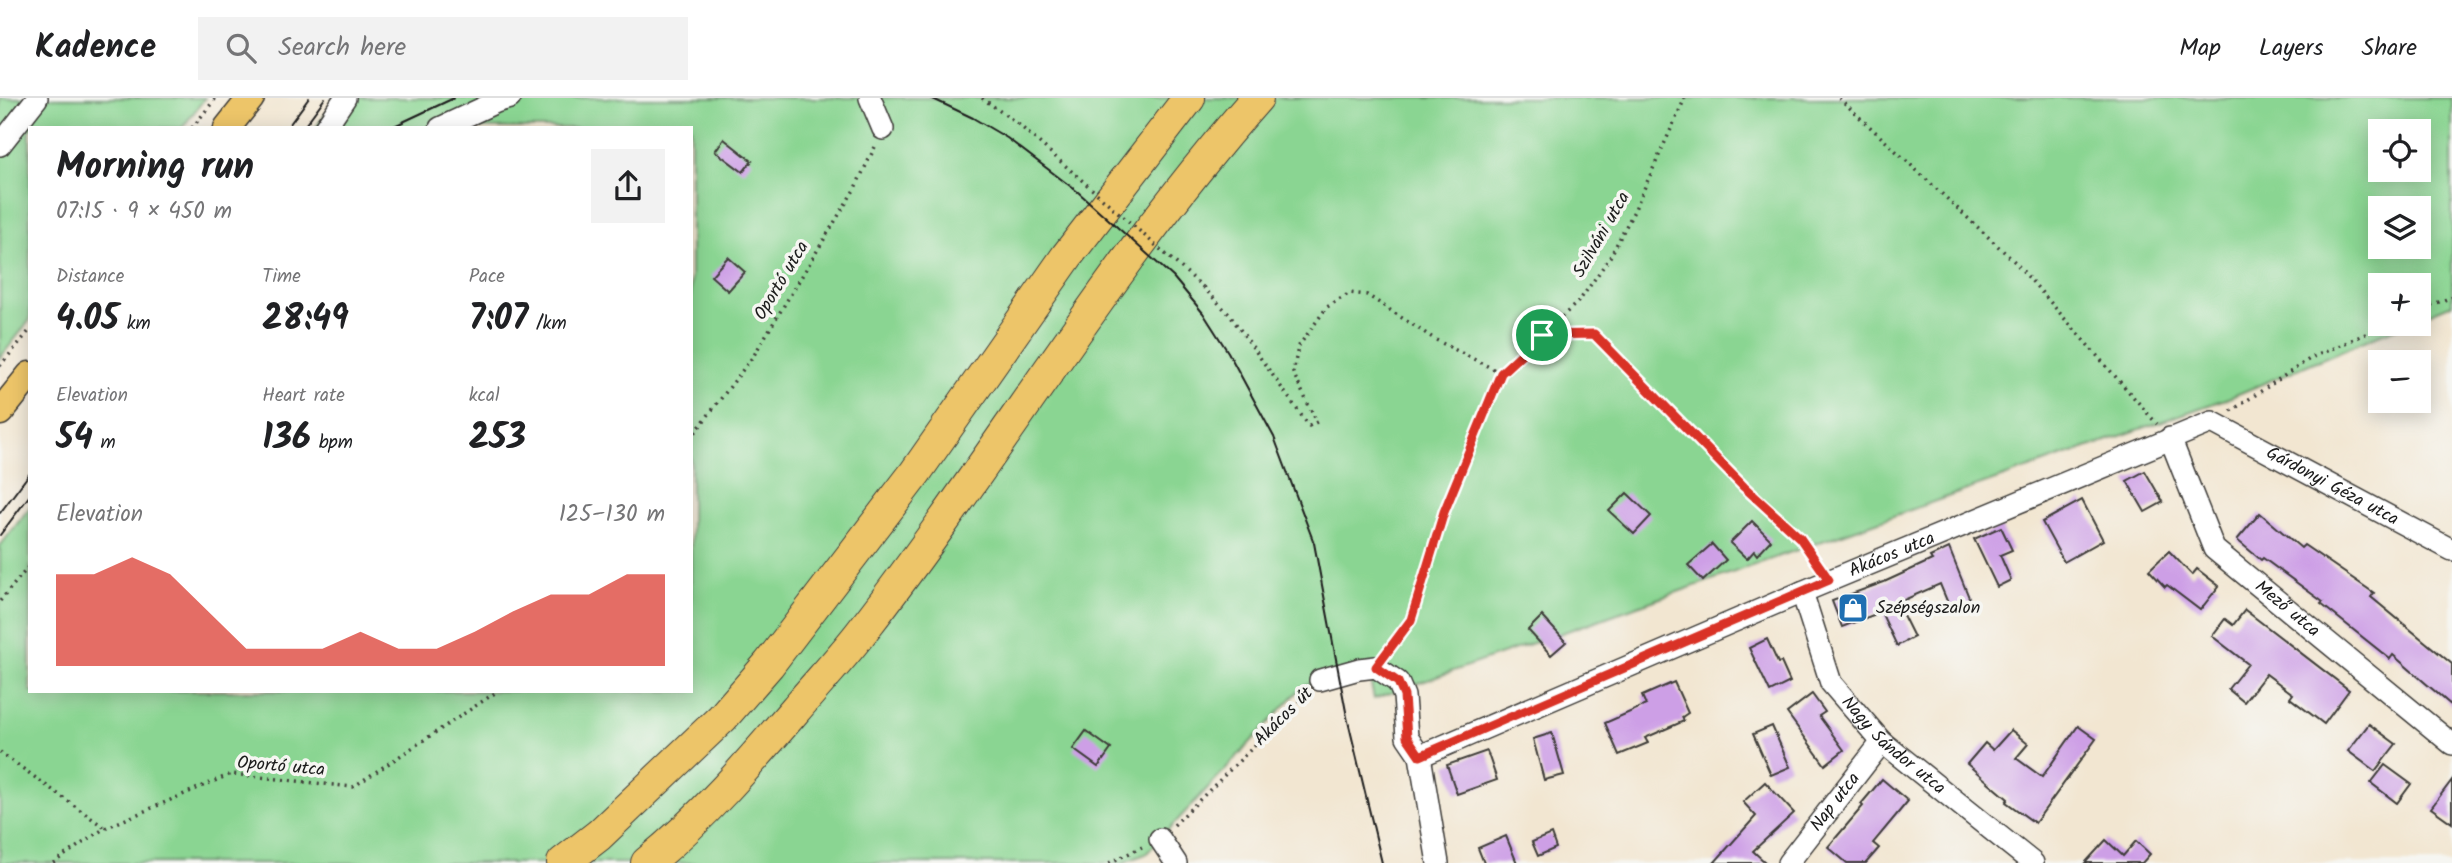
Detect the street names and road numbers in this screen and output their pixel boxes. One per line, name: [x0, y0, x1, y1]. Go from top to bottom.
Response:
street label: Szilváni utca: [1566, 186, 1638, 284]
street label: Oportó utca: [747, 236, 817, 326]
street label: Gárdonyi Géza utca: [2261, 439, 2404, 534]
street label: Akácos utca: [1844, 524, 1939, 586]
street label: Mező utca: [2248, 573, 2326, 645]
street label: Akácos út: [1247, 680, 1321, 754]
street label: Nagy Sándor utca: [1834, 689, 1952, 802]
street label: Oportó utca: [236, 749, 326, 785]
street label: Nap utca: [1803, 766, 1868, 838]

